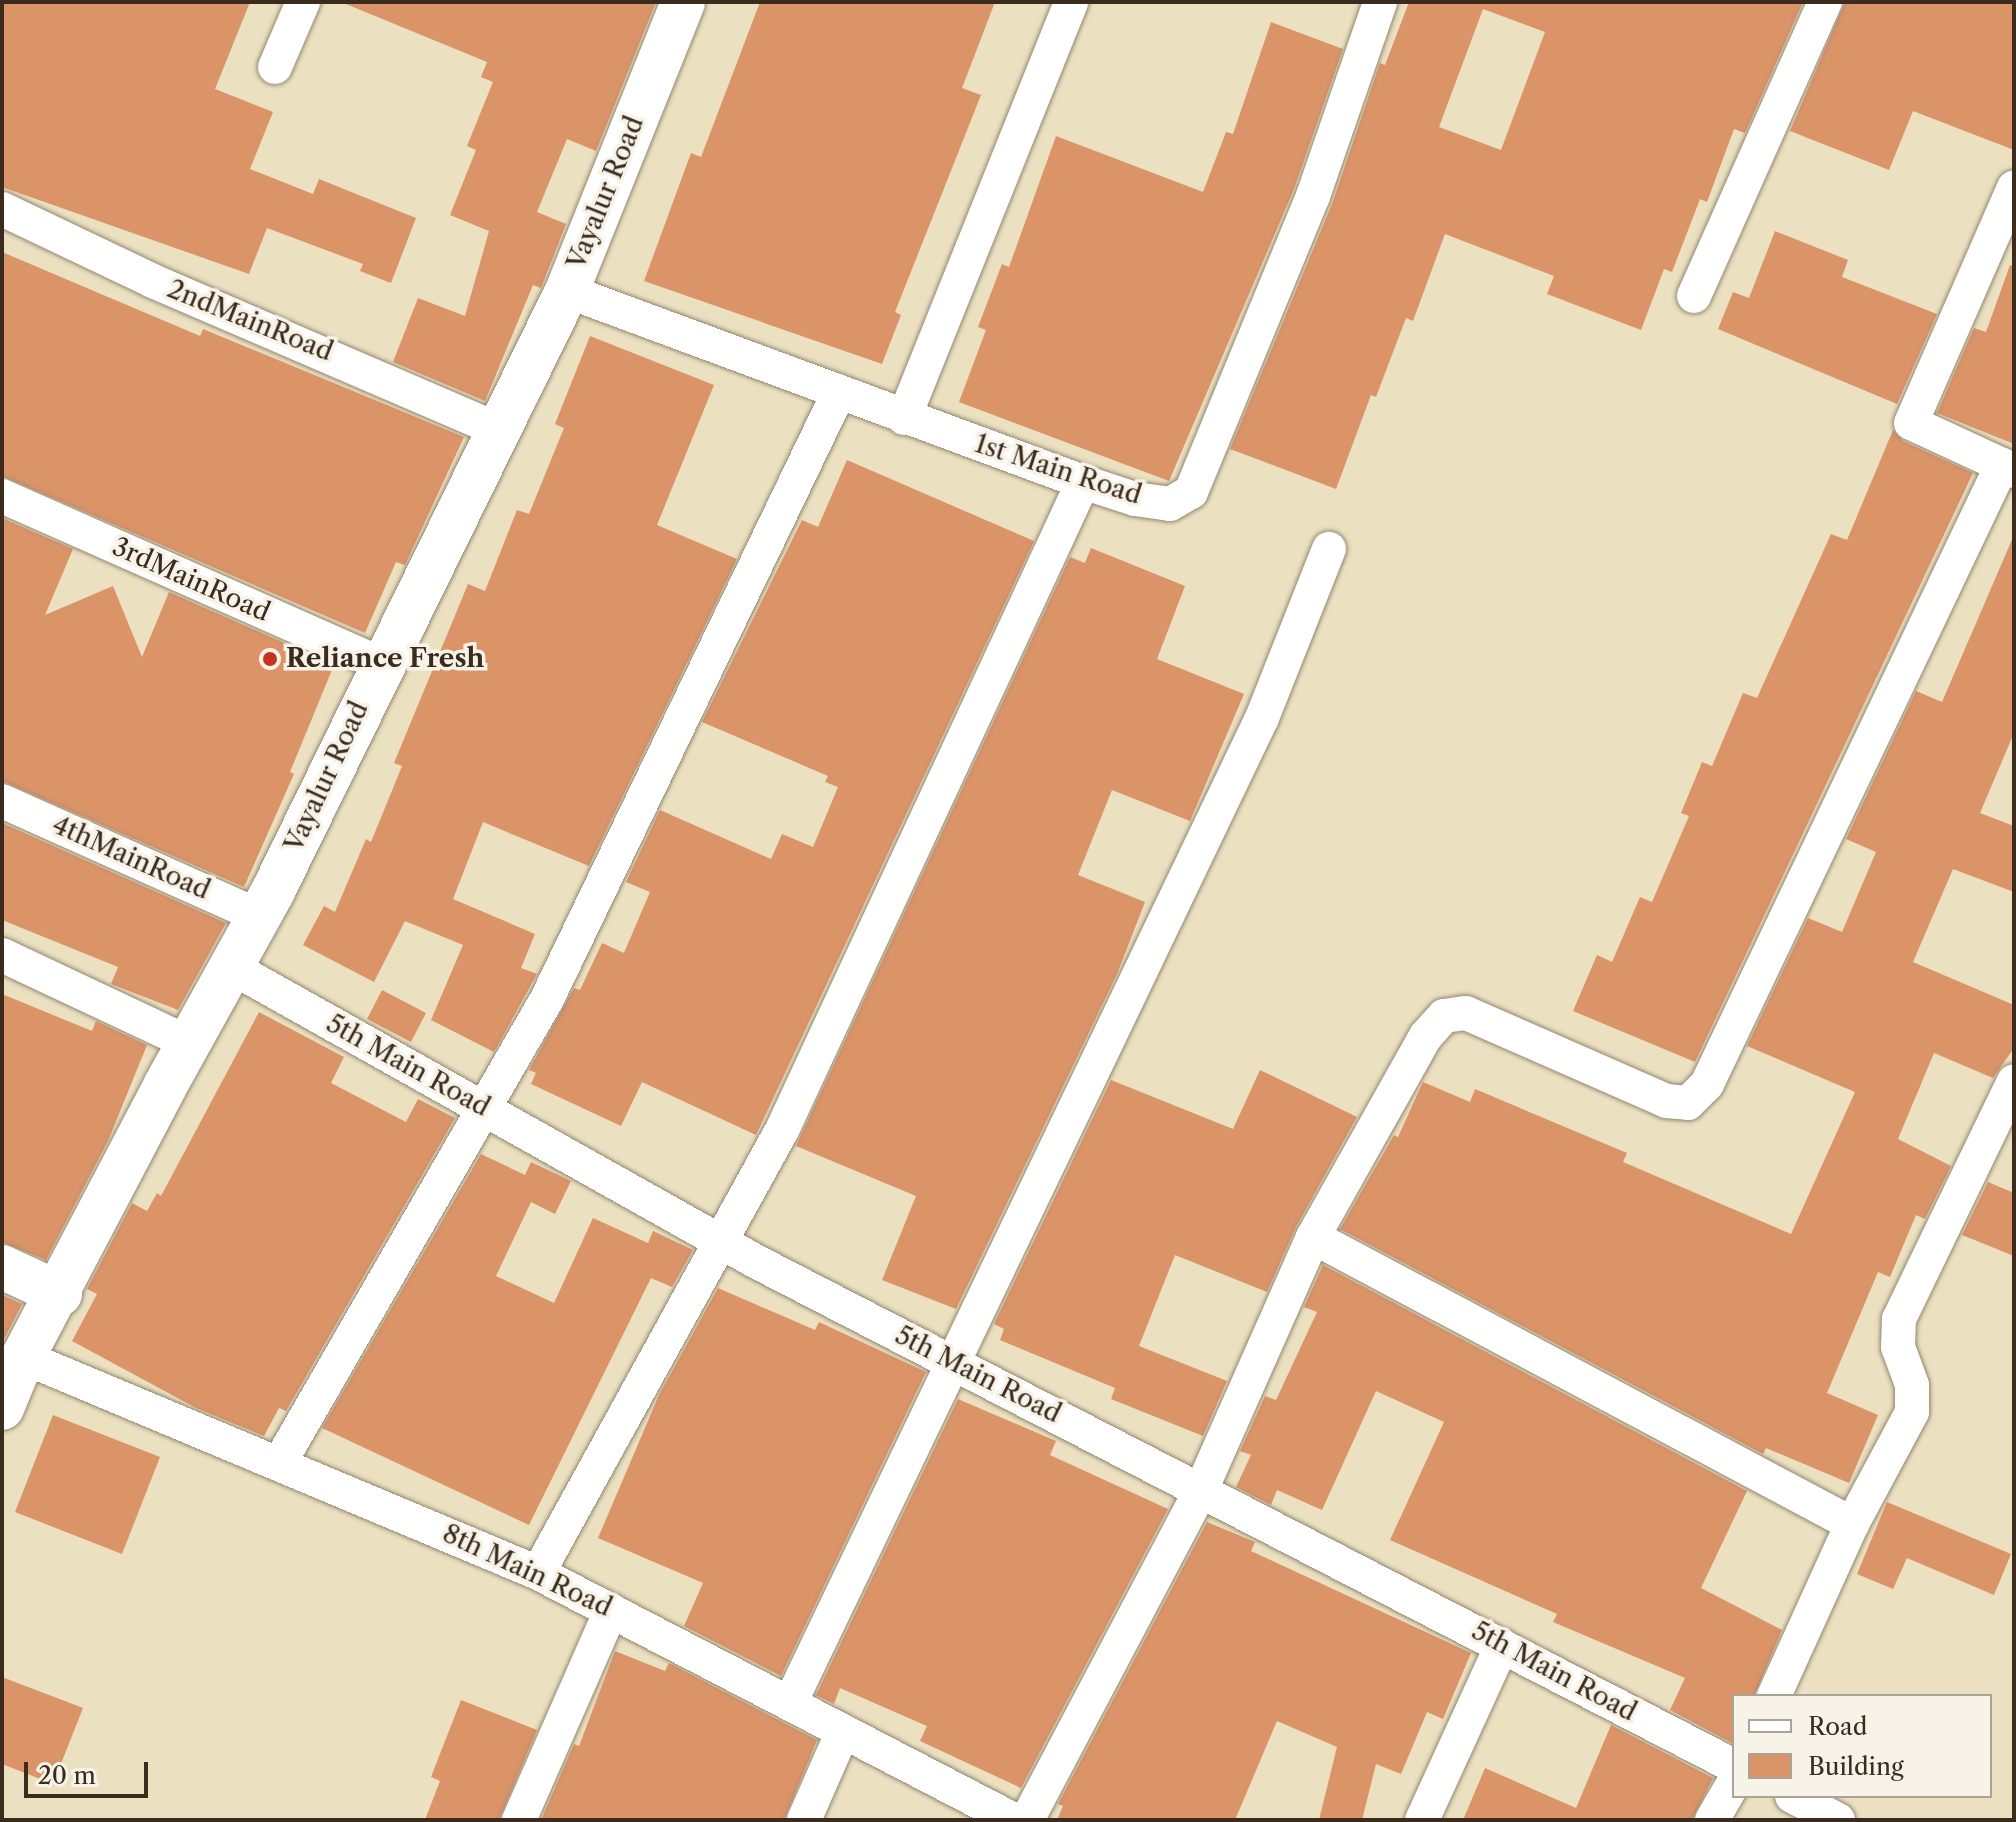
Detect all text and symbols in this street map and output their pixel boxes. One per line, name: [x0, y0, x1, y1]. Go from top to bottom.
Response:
street label: Vayalur Road: [561, 112, 651, 274]
street label: 2ndMainRoad: [163, 274, 337, 368]
street label: 1st Main Road: [971, 428, 1145, 512]
street label: 3rdMainRoad: [107, 531, 275, 629]
place label: Reliance Fresh: [286, 643, 484, 675]
marker: Reliance Fresh: [261, 650, 279, 668]
street label: Vayalur Road: [278, 697, 376, 857]
street label: 4thMainRoad: [48, 809, 214, 907]
street label: 5th Main Road: [321, 1008, 495, 1124]
street label: 5th Main Road: [890, 1320, 1066, 1430]
street label: 8th Main Road: [437, 1518, 617, 1624]
street label: 5th Main Road: [1466, 1616, 1642, 1728]
legend: [1732, 1694, 1992, 1798]
text: Road: [1808, 1712, 1867, 1741]
scale bar: [28, 1746, 152, 1796]
text: Building: [1808, 1752, 1904, 1781]
text: 20 m: [38, 1761, 96, 1790]

